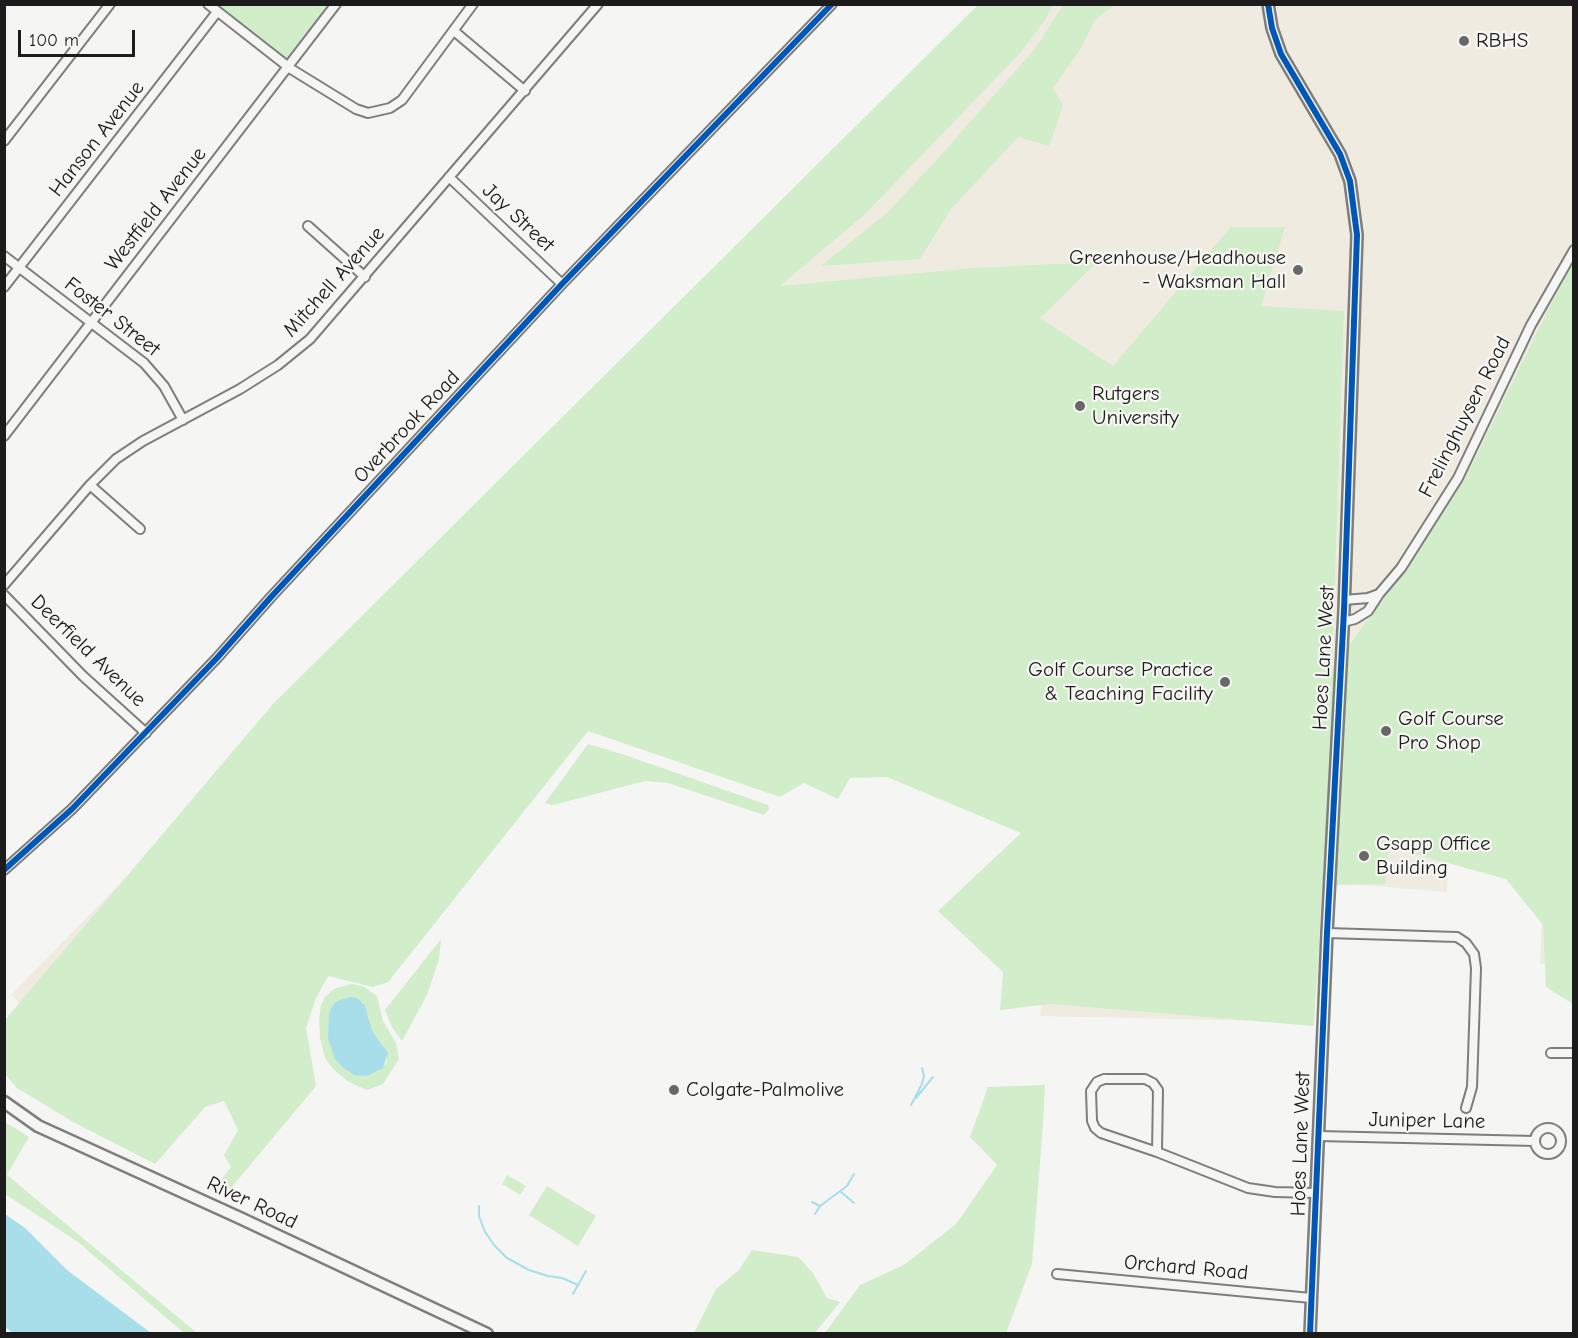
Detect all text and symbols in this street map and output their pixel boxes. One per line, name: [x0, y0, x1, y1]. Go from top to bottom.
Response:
scale bar: [21, 18, 138, 56]
place label: RBHS: [1476, 28, 1528, 54]
text: 100 m: [29, 30, 79, 51]
marker: RBHS: [1457, 34, 1471, 48]
street label: Hanson Avenue: [44, 76, 150, 202]
street label: Westfield Avenue: [100, 142, 212, 276]
street label: Jay Street: [477, 178, 559, 258]
street label: Mitchell Avenue: [278, 222, 390, 342]
place label: Greenhouse/Headhouse - Waksman Hall: [1069, 245, 1286, 295]
marker: Greenhouse/Headhouse - Waksman Hall: [1291, 263, 1305, 277]
street label: Foster Street: [59, 272, 165, 362]
street label: Frelinghuysen Road: [1414, 332, 1516, 502]
street label: Overbrook Road: [348, 366, 466, 488]
place label: Rutgers University: [1092, 381, 1179, 431]
marker: Rutgers University: [1073, 399, 1087, 413]
street label: Hoes Lane West: [1308, 585, 1340, 731]
street label: Deerfield Avenue: [25, 590, 151, 712]
place label: Golf Course Practice & Teaching Facility: [1028, 657, 1213, 707]
marker: Golf Course Practice & Teaching Facility: [1218, 675, 1232, 689]
place label: Golf Course Pro Shop: [1398, 706, 1504, 756]
marker: Golf Course Pro Shop: [1379, 724, 1393, 738]
place label: Gsapp Office Building: [1376, 831, 1490, 881]
marker: Gsapp Office Building: [1357, 849, 1371, 863]
street label: Hoes Lane West: [1286, 1071, 1316, 1217]
place label: Colgate-Palmolive: [686, 1077, 844, 1103]
marker: Colgate-Palmolive: [667, 1083, 681, 1097]
street label: Juniper Lane: [1368, 1107, 1486, 1135]
street label: River Road: [203, 1171, 301, 1235]
street label: Orchard Road: [1123, 1250, 1249, 1286]

